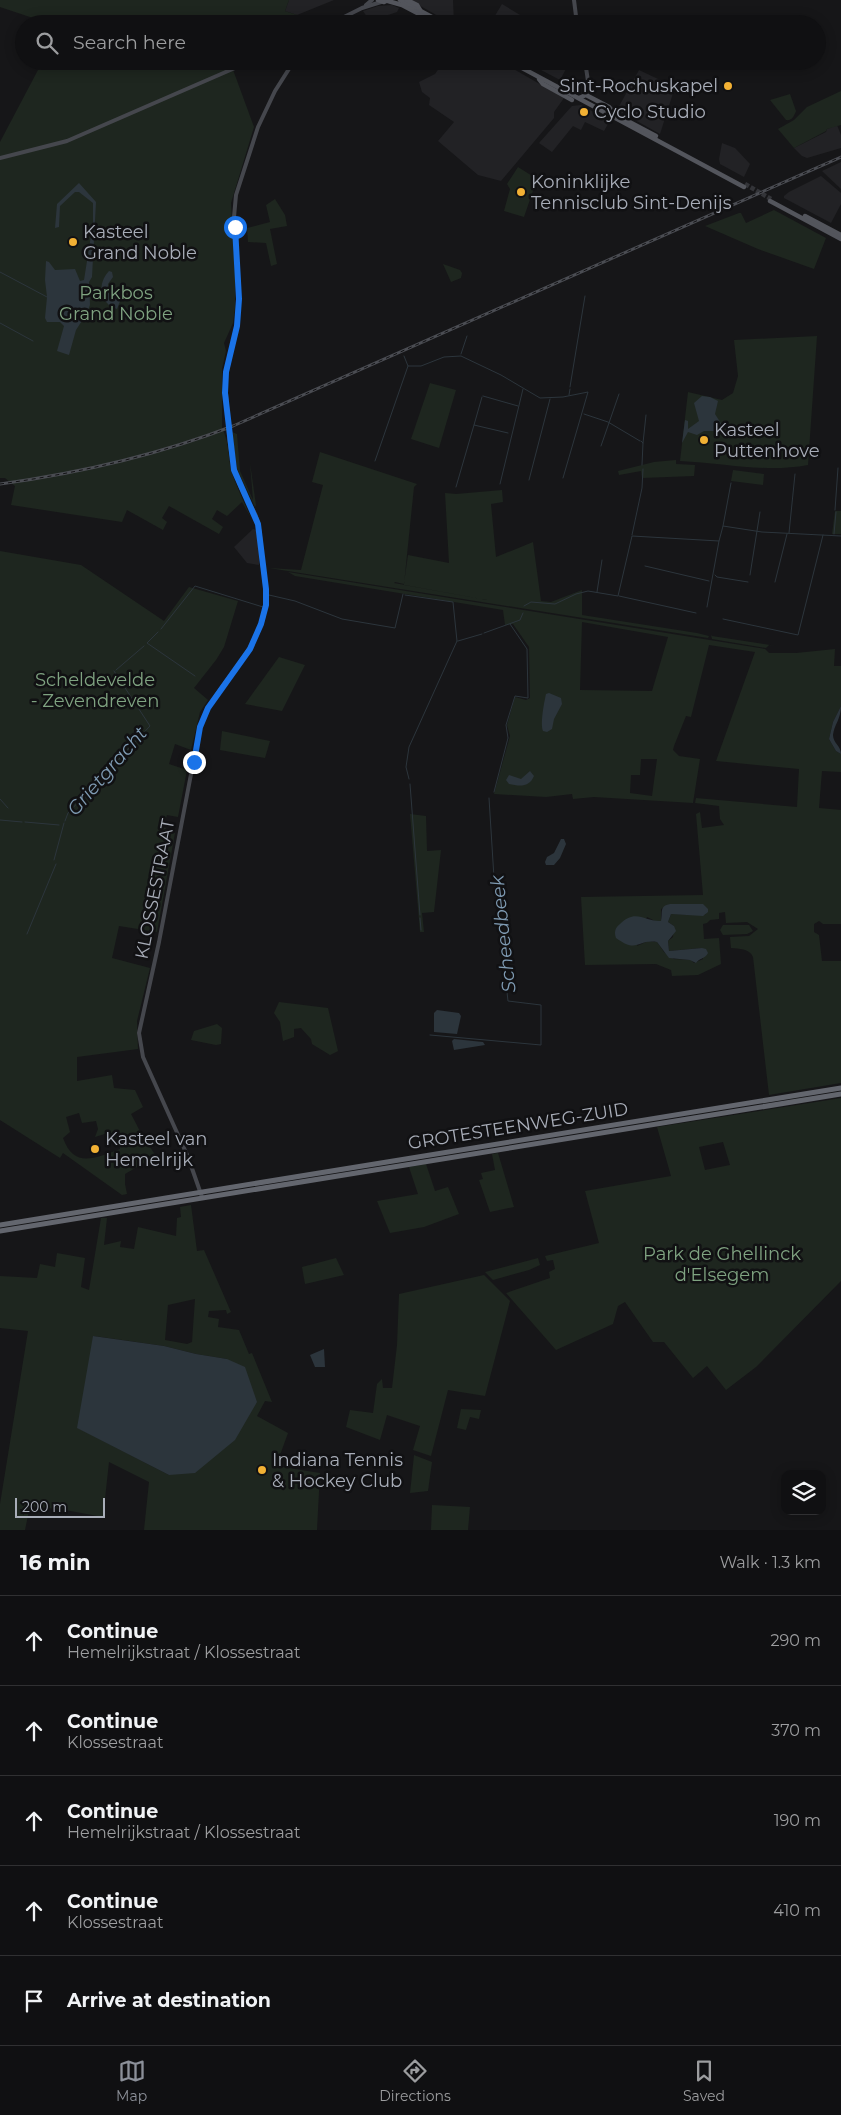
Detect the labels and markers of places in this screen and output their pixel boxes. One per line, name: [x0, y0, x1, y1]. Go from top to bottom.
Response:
place label: Sint-Rochuskapel: [559, 75, 718, 97]
marker: Sint-Rochuskapel: [722, 80, 734, 92]
place label: Cyclo Studio: [594, 101, 706, 123]
marker: Cyclo Studio: [578, 106, 590, 118]
place label: Koninklijke Tennisclub Sint-Denijs: [531, 171, 732, 214]
marker: Koninklijke Tennisclub Sint-Denijs: [515, 186, 527, 198]
place label: Kasteel Grand Noble: [83, 221, 197, 264]
marker: Kasteel Grand Noble: [67, 236, 79, 248]
place label: Kasteel Puttenhove: [714, 419, 820, 462]
marker: Kasteel Puttenhove: [698, 434, 710, 446]
place label: Kasteel van Hemelrijk: [105, 1128, 207, 1171]
marker: Kasteel van Hemelrijk: [89, 1143, 101, 1155]
place label: Indiana Tennis & Hockey Club: [272, 1449, 403, 1492]
marker: Indiana Tennis & Hockey Club: [256, 1464, 268, 1476]

